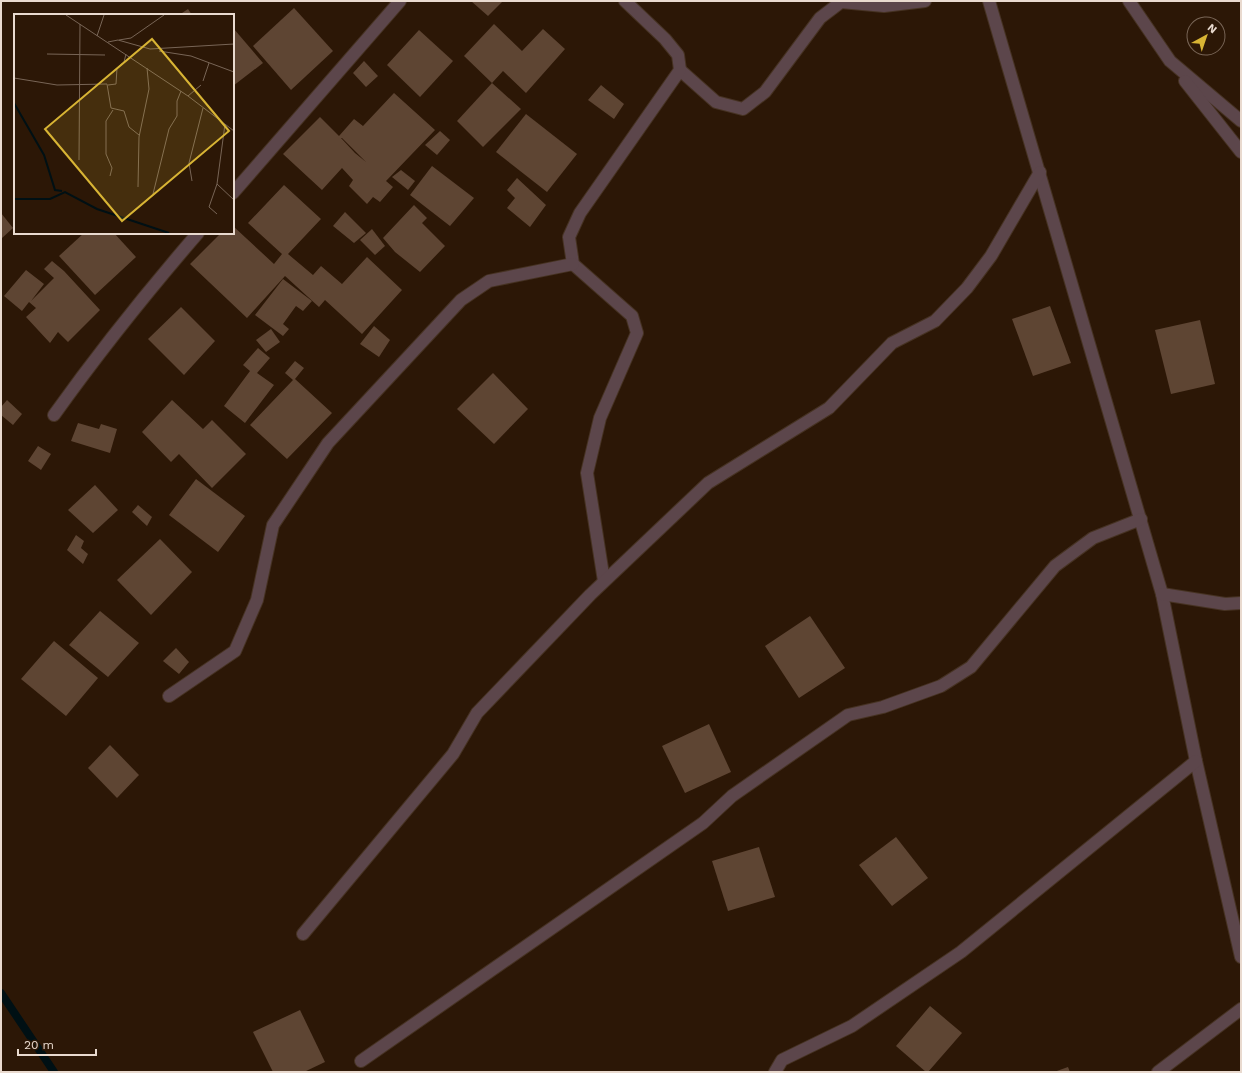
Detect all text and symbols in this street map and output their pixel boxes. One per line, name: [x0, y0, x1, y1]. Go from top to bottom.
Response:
inset map: [14, 14, 234, 234]
north arrow: [1186, 16, 1226, 56]
text: N: [1205, 21, 1219, 36]
scale bar: [18, 1031, 96, 1057]
text: 20 m: [24, 1038, 54, 1052]

